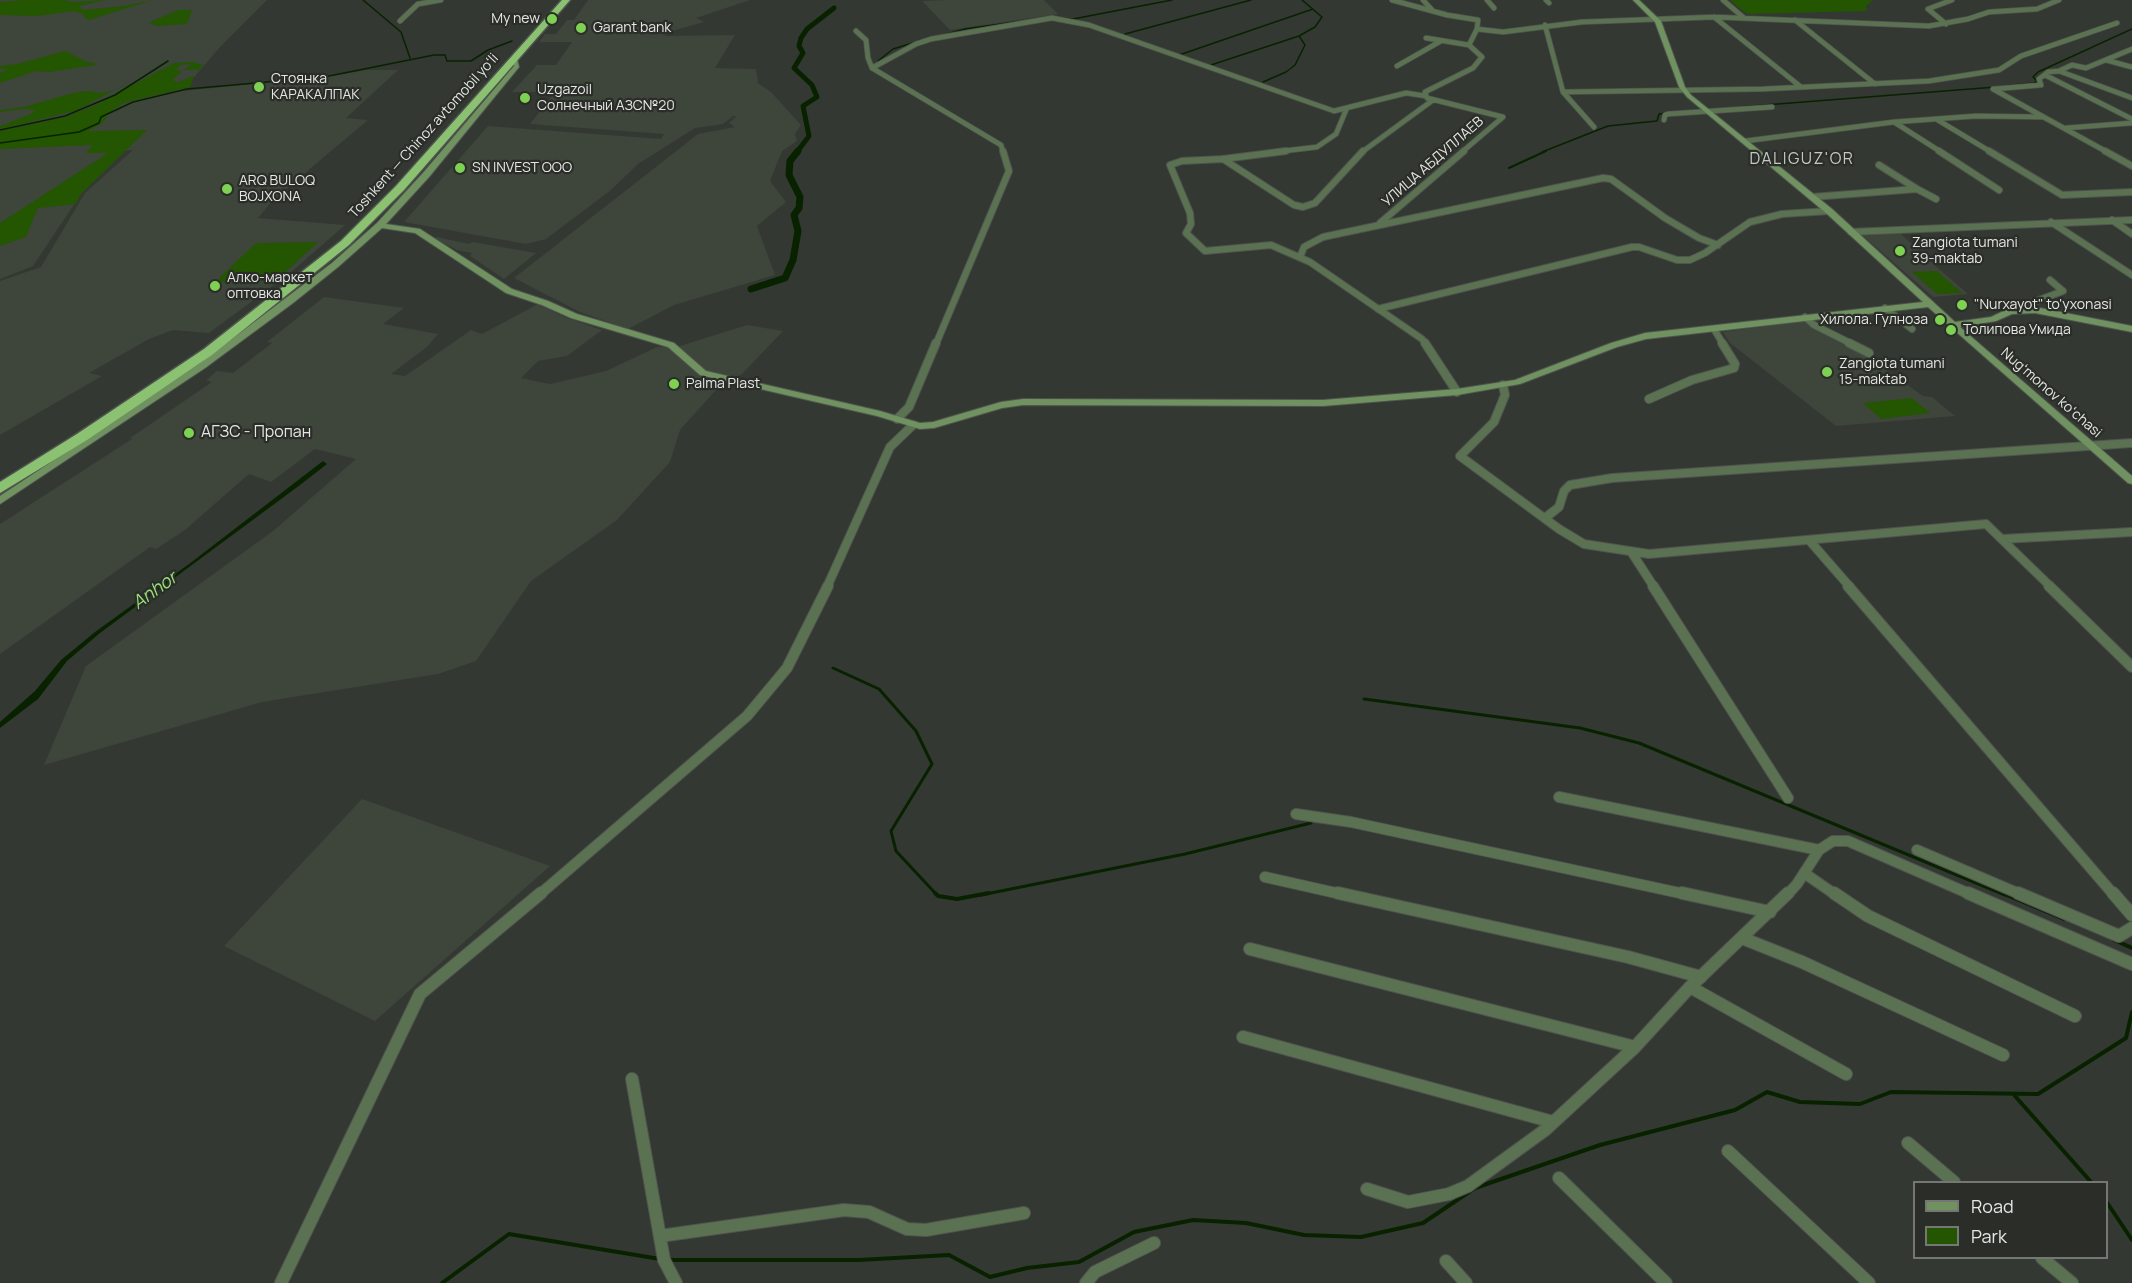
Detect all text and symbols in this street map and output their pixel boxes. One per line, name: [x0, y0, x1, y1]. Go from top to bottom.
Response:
place label: My new: [491, 11, 540, 27]
marker: My new: [545, 12, 559, 26]
place label: Garant bank: [593, 20, 671, 36]
marker: Garant bank: [574, 21, 588, 35]
street label: Toshkent — Chinoz avtomobil yoʻli: [346, 50, 502, 222]
place label: Стоянка КАРАКАЛПАК: [271, 71, 360, 104]
marker: Стоянка КАРАКАЛПАК: [252, 80, 266, 94]
place label: Uzgazoil Солнечный АЗС№20: [537, 82, 675, 114]
marker: Uzgazoil Солнечный АЗС№20: [518, 91, 532, 105]
street label: УЛИЦА АБДУЛЛАЕВ: [1379, 113, 1487, 211]
district label: DALIGUZ'OR: [1750, 150, 1854, 170]
place label: SN INVEST ООО: [472, 160, 572, 176]
marker: SN INVEST ООО: [453, 161, 467, 175]
place label: ARQ BULOQ BOJXONA: [239, 173, 315, 206]
marker: ARQ BULOQ BOJXONA: [220, 182, 234, 196]
place label: Zangiota tumani 39-maktab: [1912, 235, 2018, 268]
marker: Zangiota tumani 39-maktab: [1893, 244, 1907, 258]
place label: Алко-маркет оптовка: [227, 270, 312, 302]
marker: Алко-маркет оптовка: [208, 279, 222, 293]
place label: "Nurxayot" to'yxonasi: [1974, 297, 2112, 313]
marker: "Nurxayot" to'yxonasi: [1955, 298, 1969, 312]
place label: Хилола. Гулноза: [1820, 312, 1928, 328]
marker: Хилола. Гулноза: [1933, 313, 1947, 327]
place label: Толипова Умида: [1963, 322, 2071, 338]
marker: Толипова Умида: [1944, 323, 1958, 337]
street label: Nugʻmonov koʻchasi: [1997, 345, 2105, 441]
place label: Zangiota tumani 15-maktab: [1839, 356, 1945, 388]
marker: Zangiota tumani 15-maktab: [1820, 365, 1834, 379]
place label: Palma Plast: [686, 376, 760, 392]
marker: Palma Plast: [667, 377, 681, 391]
place label: АГЗС - Пропан: [201, 423, 311, 443]
marker: АГЗС - Пропан: [182, 426, 196, 440]
water label: Anhor: [128, 568, 182, 614]
legend: [1913, 1181, 2108, 1259]
text: Road: [1971, 1194, 2014, 1218]
text: Park: [1971, 1224, 2007, 1248]

